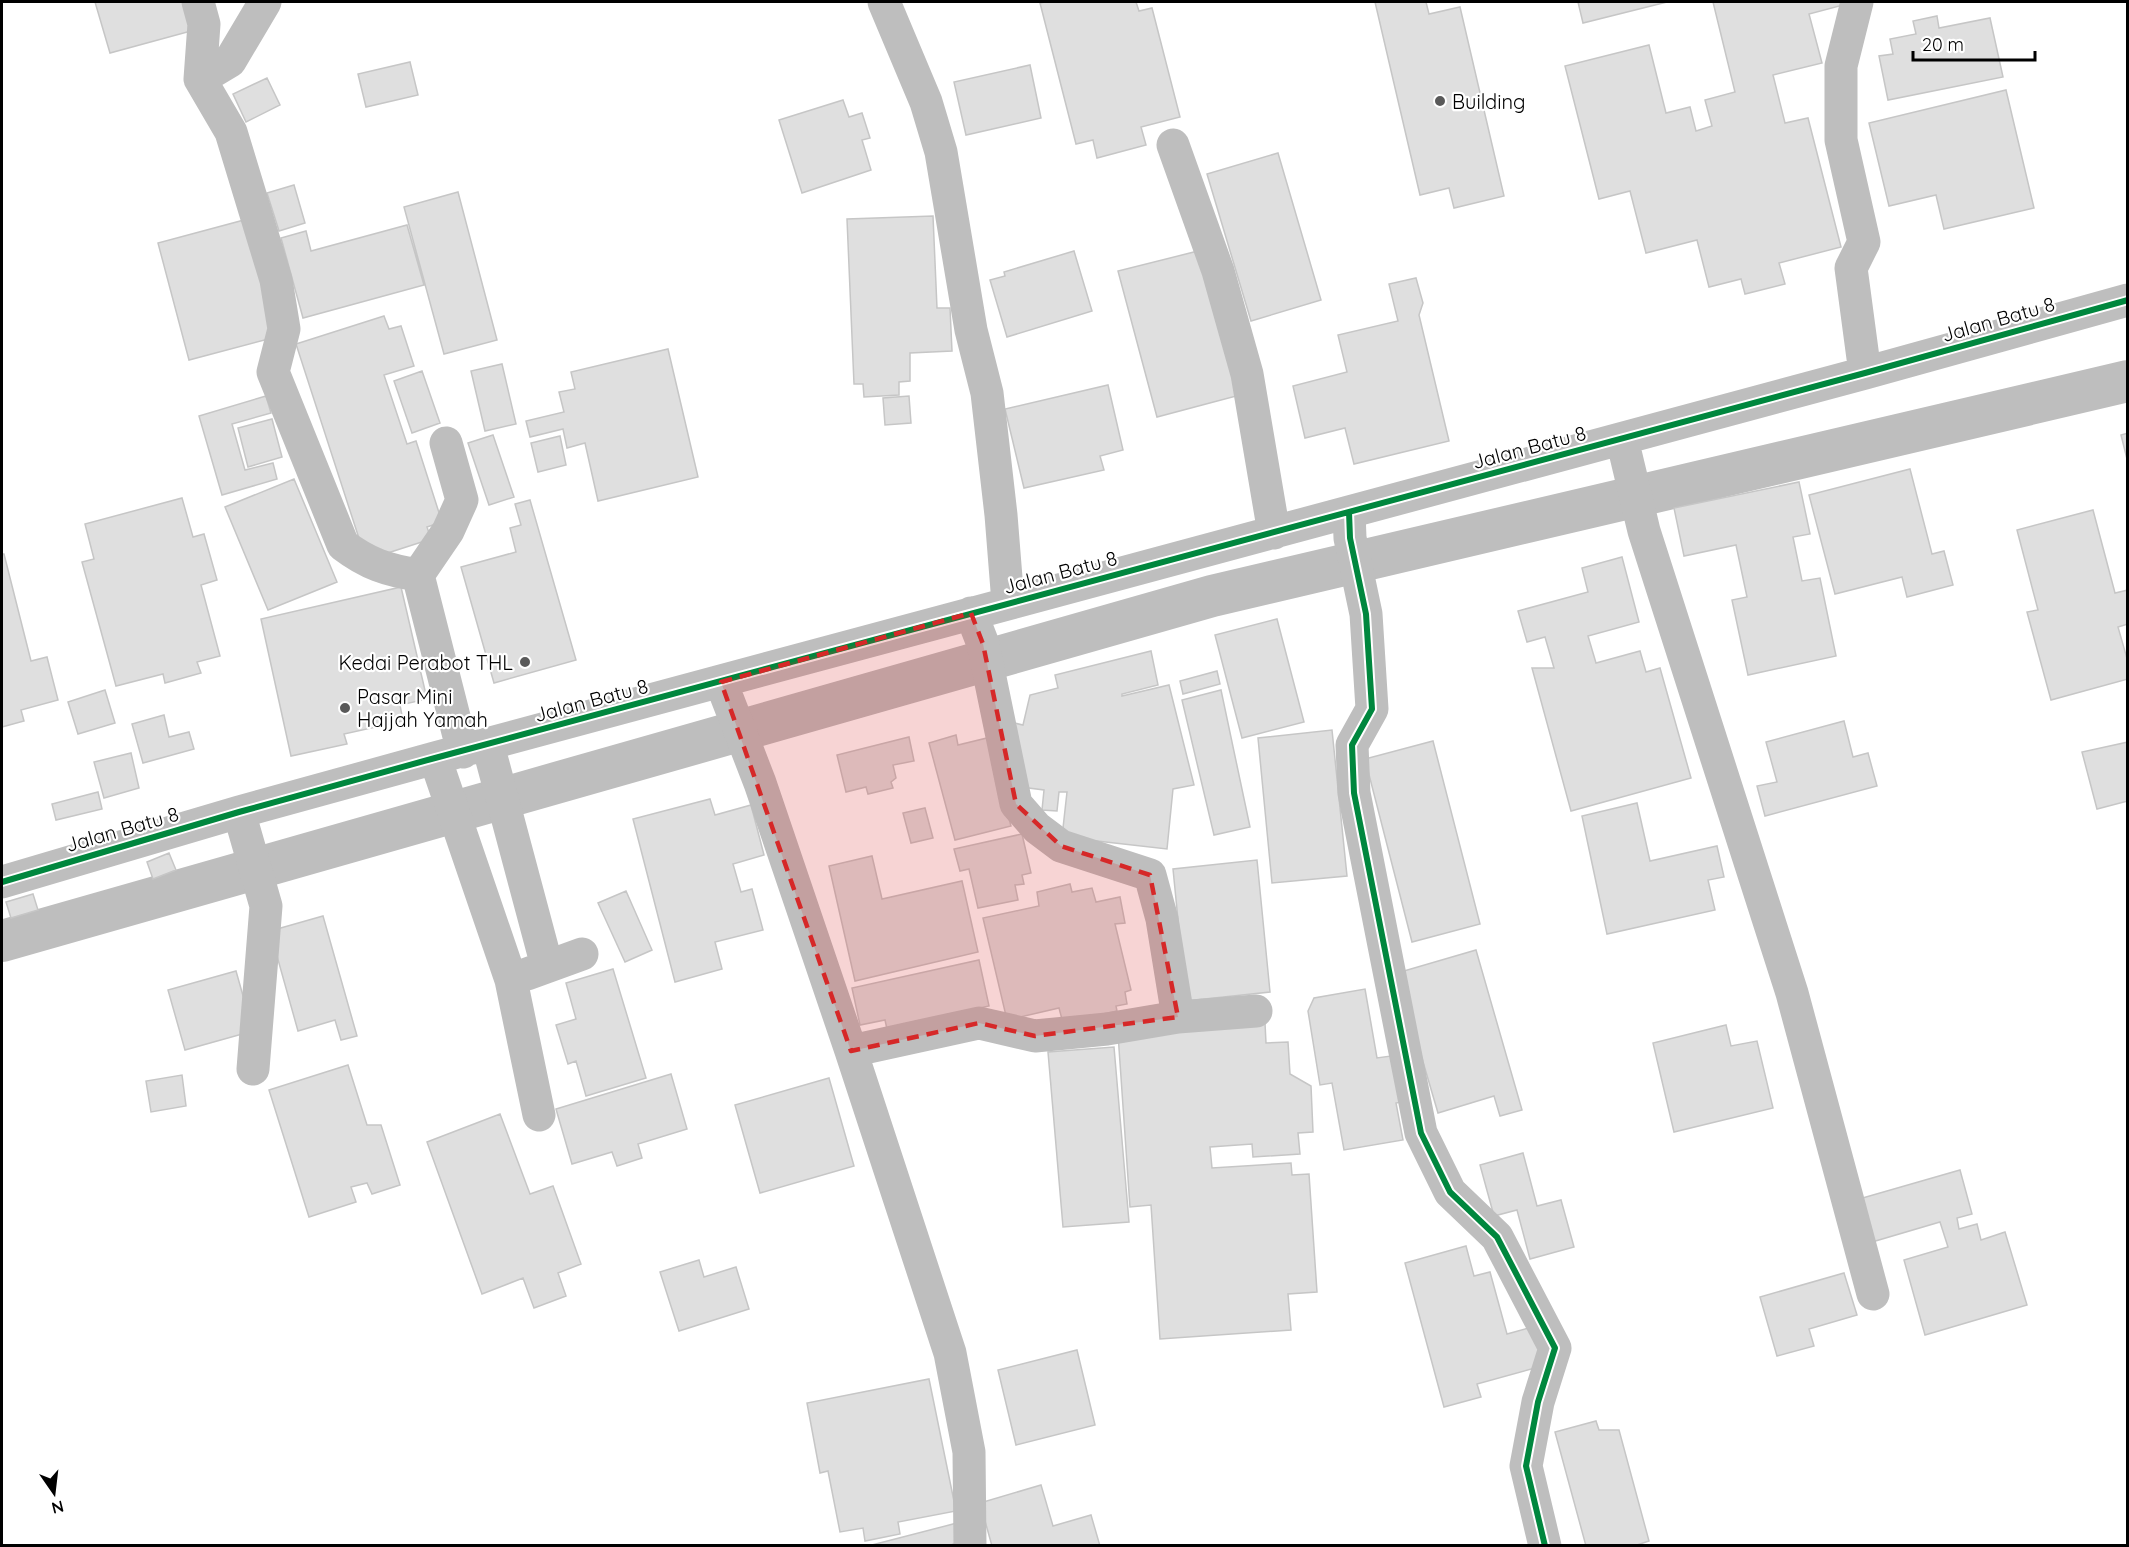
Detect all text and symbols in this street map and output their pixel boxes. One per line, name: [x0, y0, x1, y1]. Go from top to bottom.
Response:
scale bar: [1913, 24, 2034, 62]
text: 20 m: [1922, 33, 1964, 56]
place label: Building: [1452, 89, 1526, 114]
marker: Building: [1433, 94, 1447, 108]
street label: Jalan Batu 8: [1938, 291, 2058, 347]
street label: Jalan Batu 8: [1469, 420, 1589, 474]
street label: Jalan Batu 8: [1000, 545, 1120, 599]
place label: Kedai Perabot THL: [338, 650, 513, 675]
marker: Kedai Perabot THL: [518, 655, 532, 669]
street label: Jalan Batu 8: [531, 673, 651, 727]
place label: Pasar Mini Hajjah Yamah: [357, 684, 488, 732]
marker: Pasar Mini Hajjah Yamah: [338, 701, 352, 715]
street label: Jalan Batu 8: [62, 801, 182, 857]
north arrow: [24, 1463, 84, 1523]
text: N: [50, 1496, 66, 1519]

